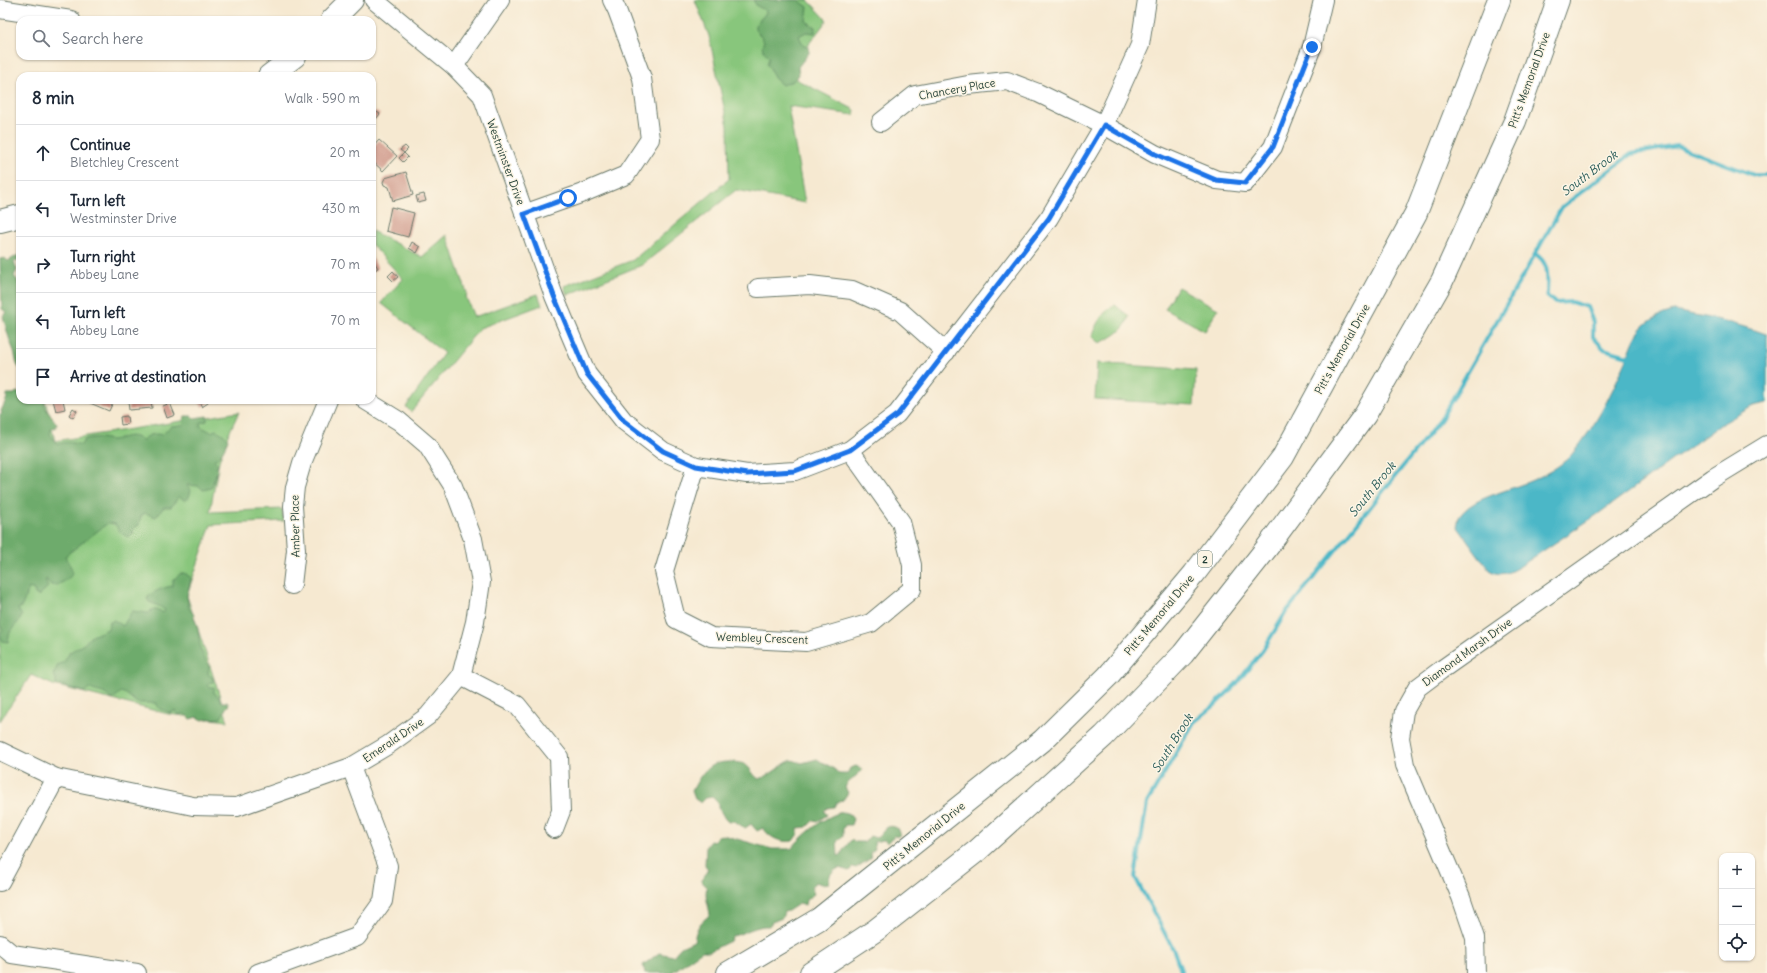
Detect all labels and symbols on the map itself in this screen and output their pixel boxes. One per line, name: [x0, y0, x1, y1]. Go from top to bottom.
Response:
street label: Pitt's Memorial Drive: [1505, 30, 1553, 130]
route end: [1303, 38, 1321, 56]
street label: Chancery Place: [918, 75, 996, 103]
street label: Westminster Drive: [484, 117, 528, 207]
water label: South Brook: [1558, 146, 1621, 199]
route start: [559, 189, 577, 207]
street label: Pitt's Memorial Drive: [1311, 301, 1373, 397]
water label: South Brook: [1345, 458, 1399, 520]
street label: Amber Place: [287, 495, 303, 557]
road number: 2: [1198, 551, 1212, 567]
street label: Pitt's Memorial Drive: [1121, 572, 1197, 658]
street label: Diamond Marsh Drive: [1419, 615, 1515, 689]
street label: Wembley Crescent: [716, 629, 809, 647]
water label: South Brook: [1148, 710, 1196, 775]
street label: Emerald Drive: [360, 715, 426, 765]
street label: Pitt's Memorial Drive: [880, 799, 968, 873]

